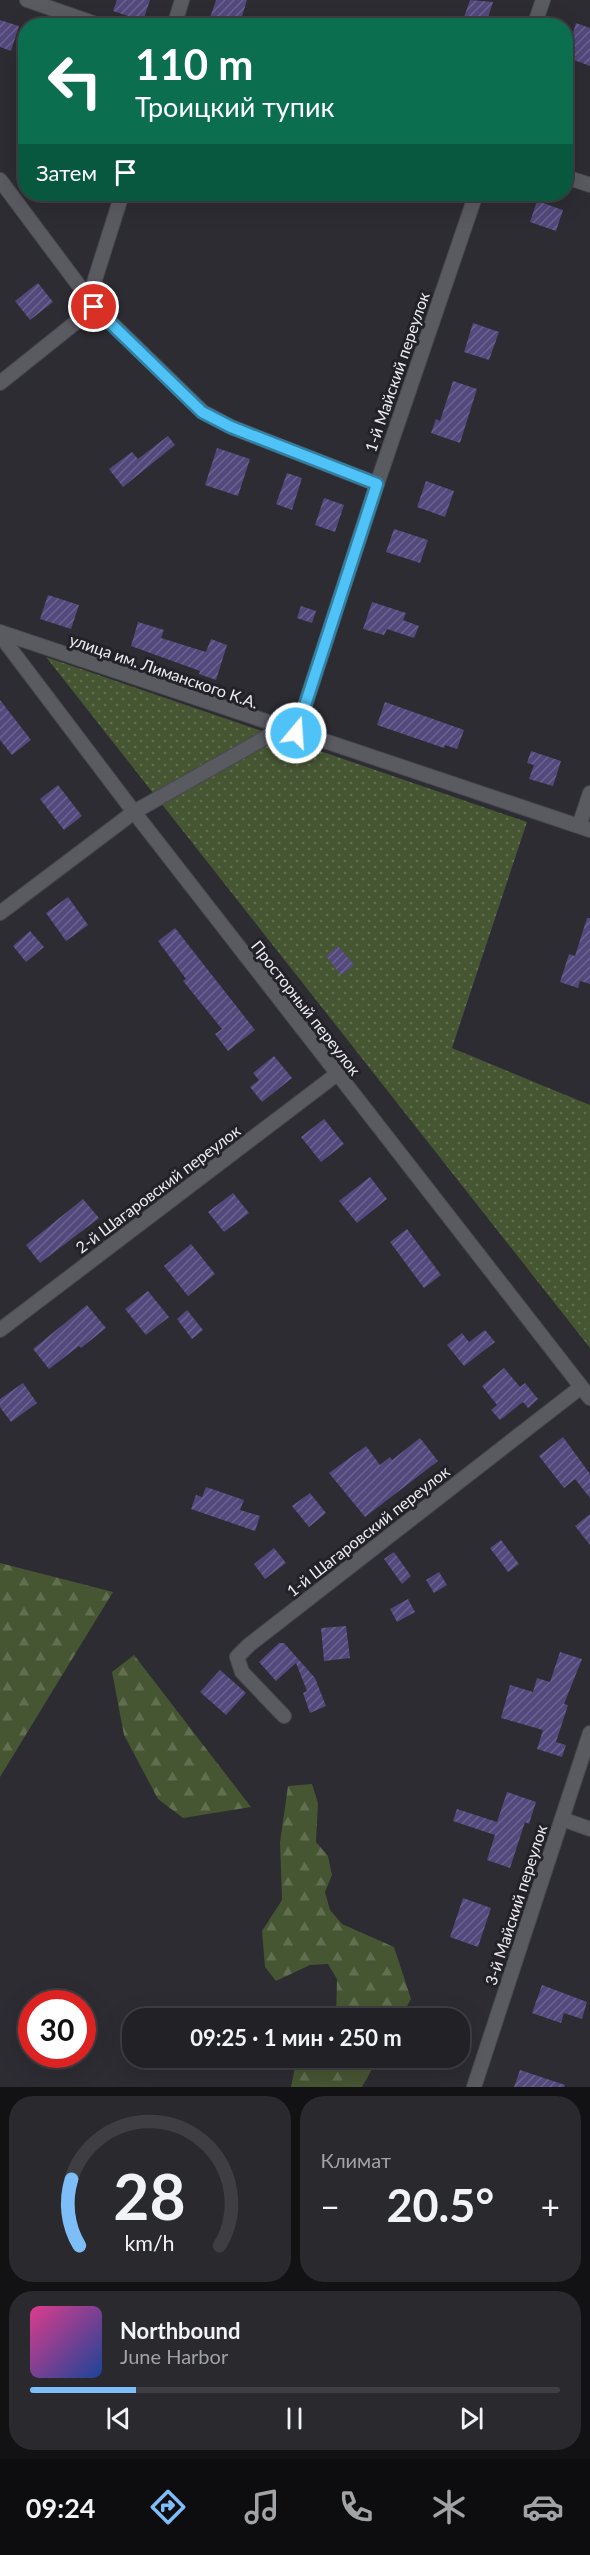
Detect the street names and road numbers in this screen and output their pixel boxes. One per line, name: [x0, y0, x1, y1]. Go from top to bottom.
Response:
street label: 1-й Майский переулок: [360, 289, 433, 454]
street label: улица им. Лиманского К.А.: [67, 629, 261, 712]
street label: Просторный переулок: [248, 936, 365, 1079]
street label: 2-й Шагаровский переулок: [72, 1120, 244, 1257]
street label: 1-й Шагаровский переулок: [283, 1461, 453, 1600]
street label: 3-й Майский переулок: [481, 1822, 551, 1987]

